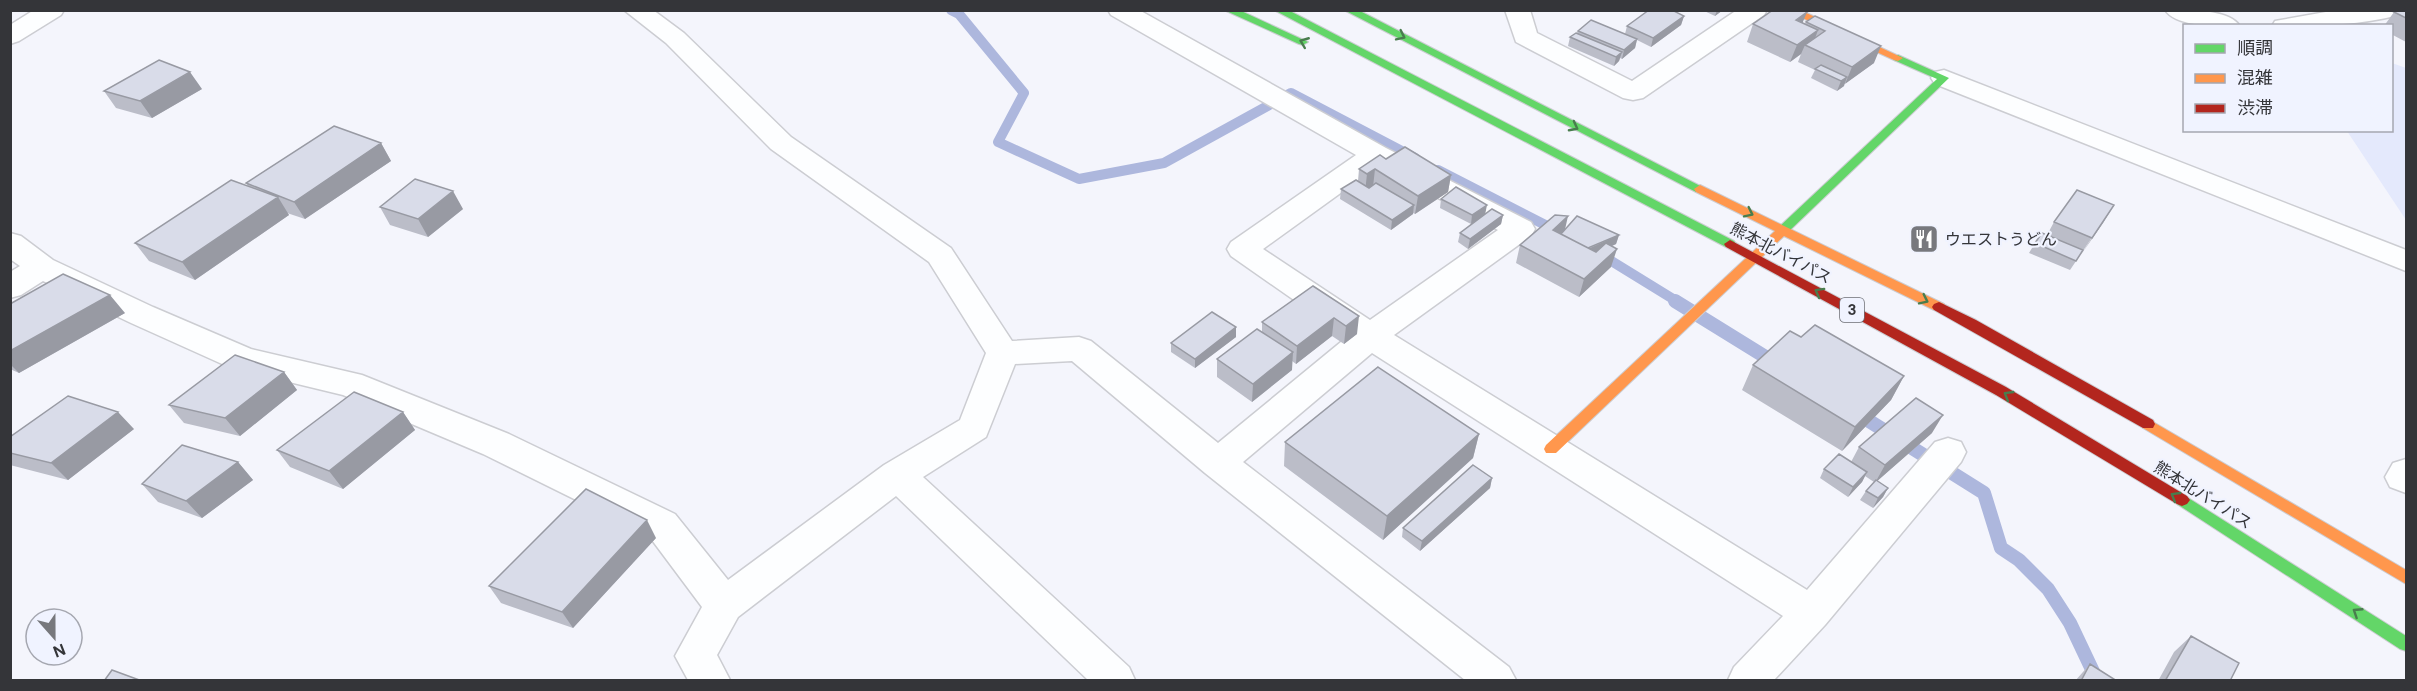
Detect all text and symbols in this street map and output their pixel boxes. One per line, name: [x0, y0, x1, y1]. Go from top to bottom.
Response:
legend: [2183, 24, 2393, 132]
one-way arrow: [1395, 29, 1406, 41]
text: 順調: [2237, 36, 2273, 60]
one-way arrow: [1299, 37, 1310, 49]
text: 混雑: [2237, 66, 2273, 90]
text: 渋滞: [2237, 96, 2273, 120]
one-way arrow: [1568, 120, 1578, 131]
one-way arrow: [1742, 206, 1753, 218]
street label: 熊本北バイパス: [1727, 218, 1835, 288]
restaurant icon: ウエストうどん: [1908, 223, 1940, 255]
place label: ウエストうどん: [1945, 229, 2057, 250]
one-way arrow: [1814, 288, 1825, 299]
one-way arrow: [1917, 293, 1928, 304]
road number: 3: [1840, 298, 1864, 322]
one-way arrow: [2004, 391, 2014, 403]
street label: 熊本北バイパス: [2150, 457, 2256, 533]
one-way arrow: [2171, 492, 2181, 504]
north arrow: [24, 607, 84, 667]
one-way arrow: [2353, 608, 2364, 619]
text: N: [50, 639, 68, 662]

